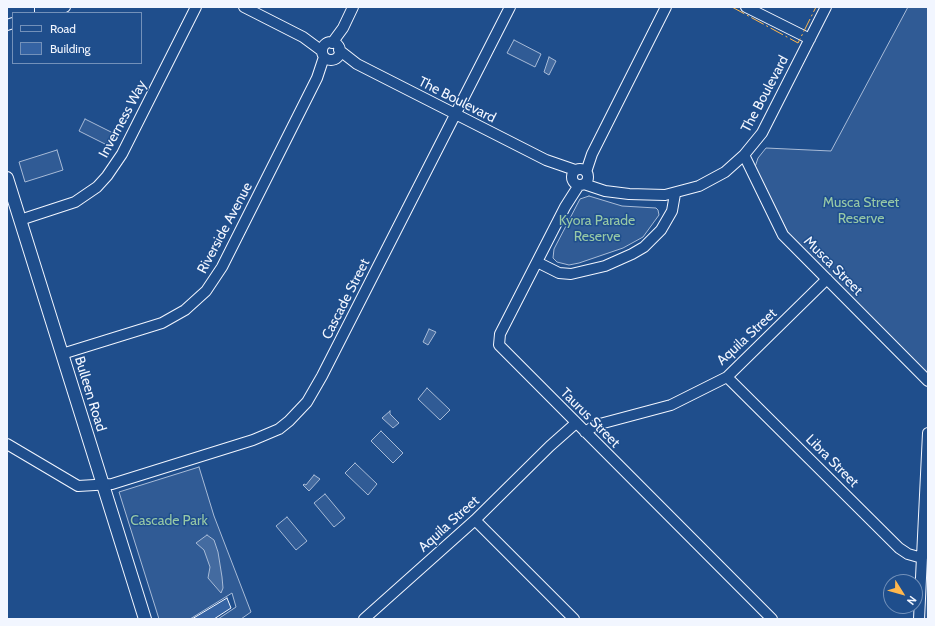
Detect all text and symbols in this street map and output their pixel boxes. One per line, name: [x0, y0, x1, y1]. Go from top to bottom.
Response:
legend: [12, 12, 142, 64]
text: Road: [50, 21, 76, 36]
text: Building: [50, 41, 91, 56]
street label: The Boulevard: [738, 53, 792, 135]
street label: The Boulevard: [416, 73, 498, 127]
street label: Inverness Way: [96, 77, 150, 161]
street label: Riverside Avenue: [194, 180, 256, 276]
park label: Musca Street Reserve: [823, 195, 899, 228]
park label: Kyora Parade Reserve: [559, 213, 635, 246]
street label: Musca Street: [800, 233, 866, 299]
street label: Cascade Street: [318, 256, 374, 342]
street label: Aquila Street: [714, 305, 780, 369]
street label: Bulleen Road: [71, 354, 109, 434]
street label: Taurus Street: [557, 385, 623, 451]
street label: Libra Street: [802, 431, 862, 491]
street label: Aquila Street: [415, 492, 483, 556]
park label: Cascade Park: [130, 513, 208, 529]
north arrow: [883, 574, 923, 614]
text: N: [904, 593, 920, 608]

